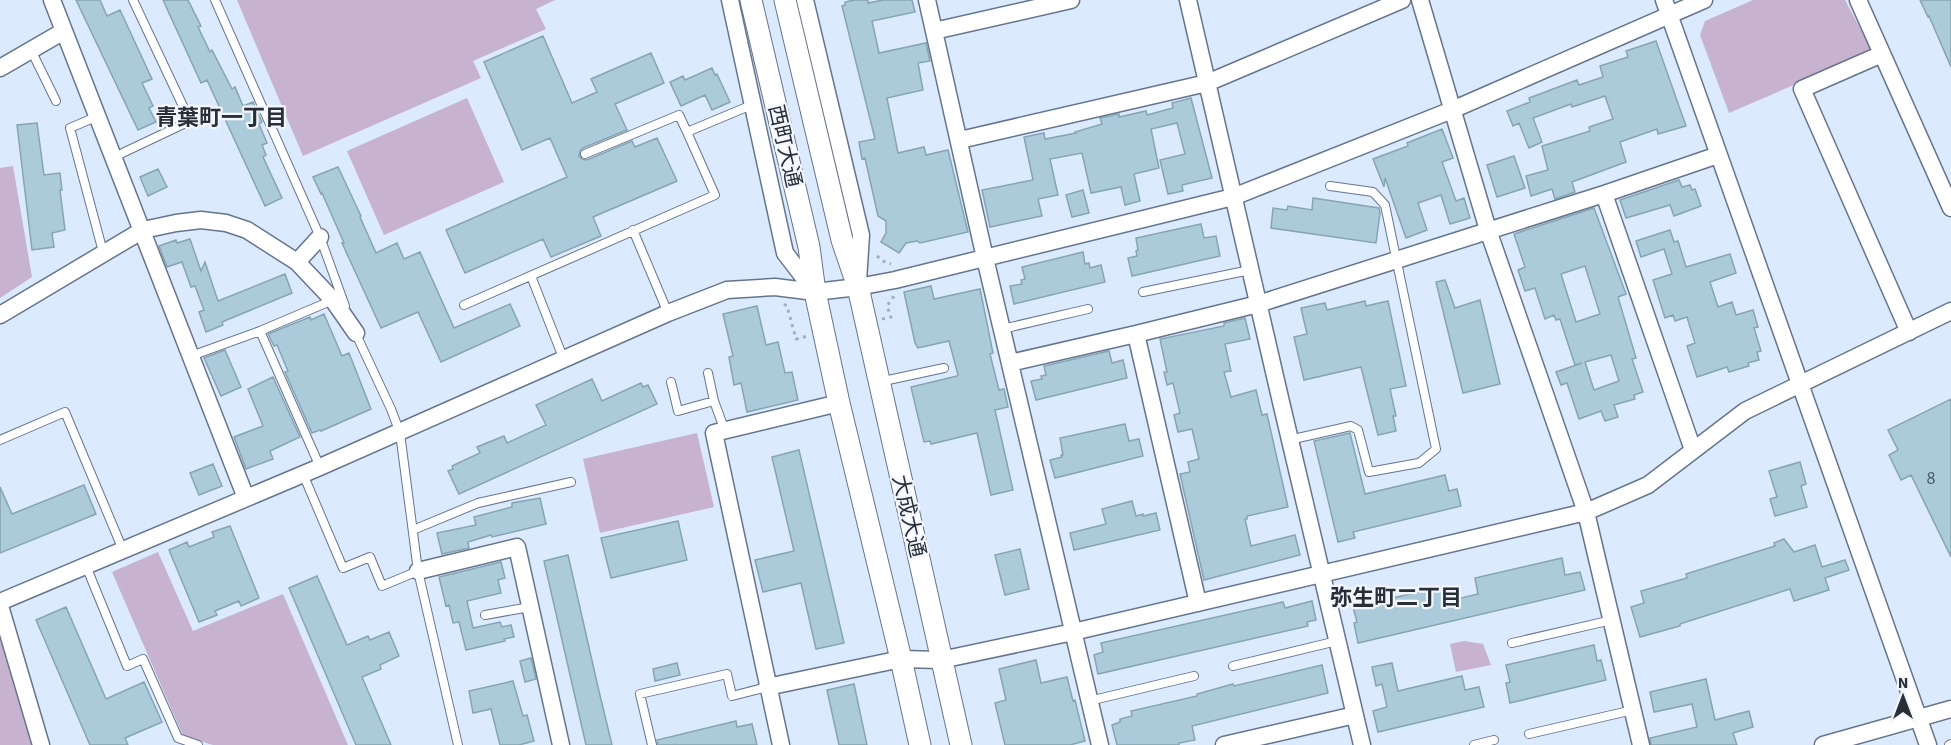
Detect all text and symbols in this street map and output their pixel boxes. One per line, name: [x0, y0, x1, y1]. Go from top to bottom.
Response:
district label: 青葉町一丁目: [155, 102, 287, 134]
street label: 西町大通: [761, 102, 809, 190]
house number: 8: [1927, 466, 1936, 491]
street label: 大成大通: [885, 472, 933, 560]
district label: 弥生町二丁目: [1330, 582, 1462, 614]
north arrow: [1873, 667, 1933, 727]
text: N: [1898, 672, 1908, 694]

